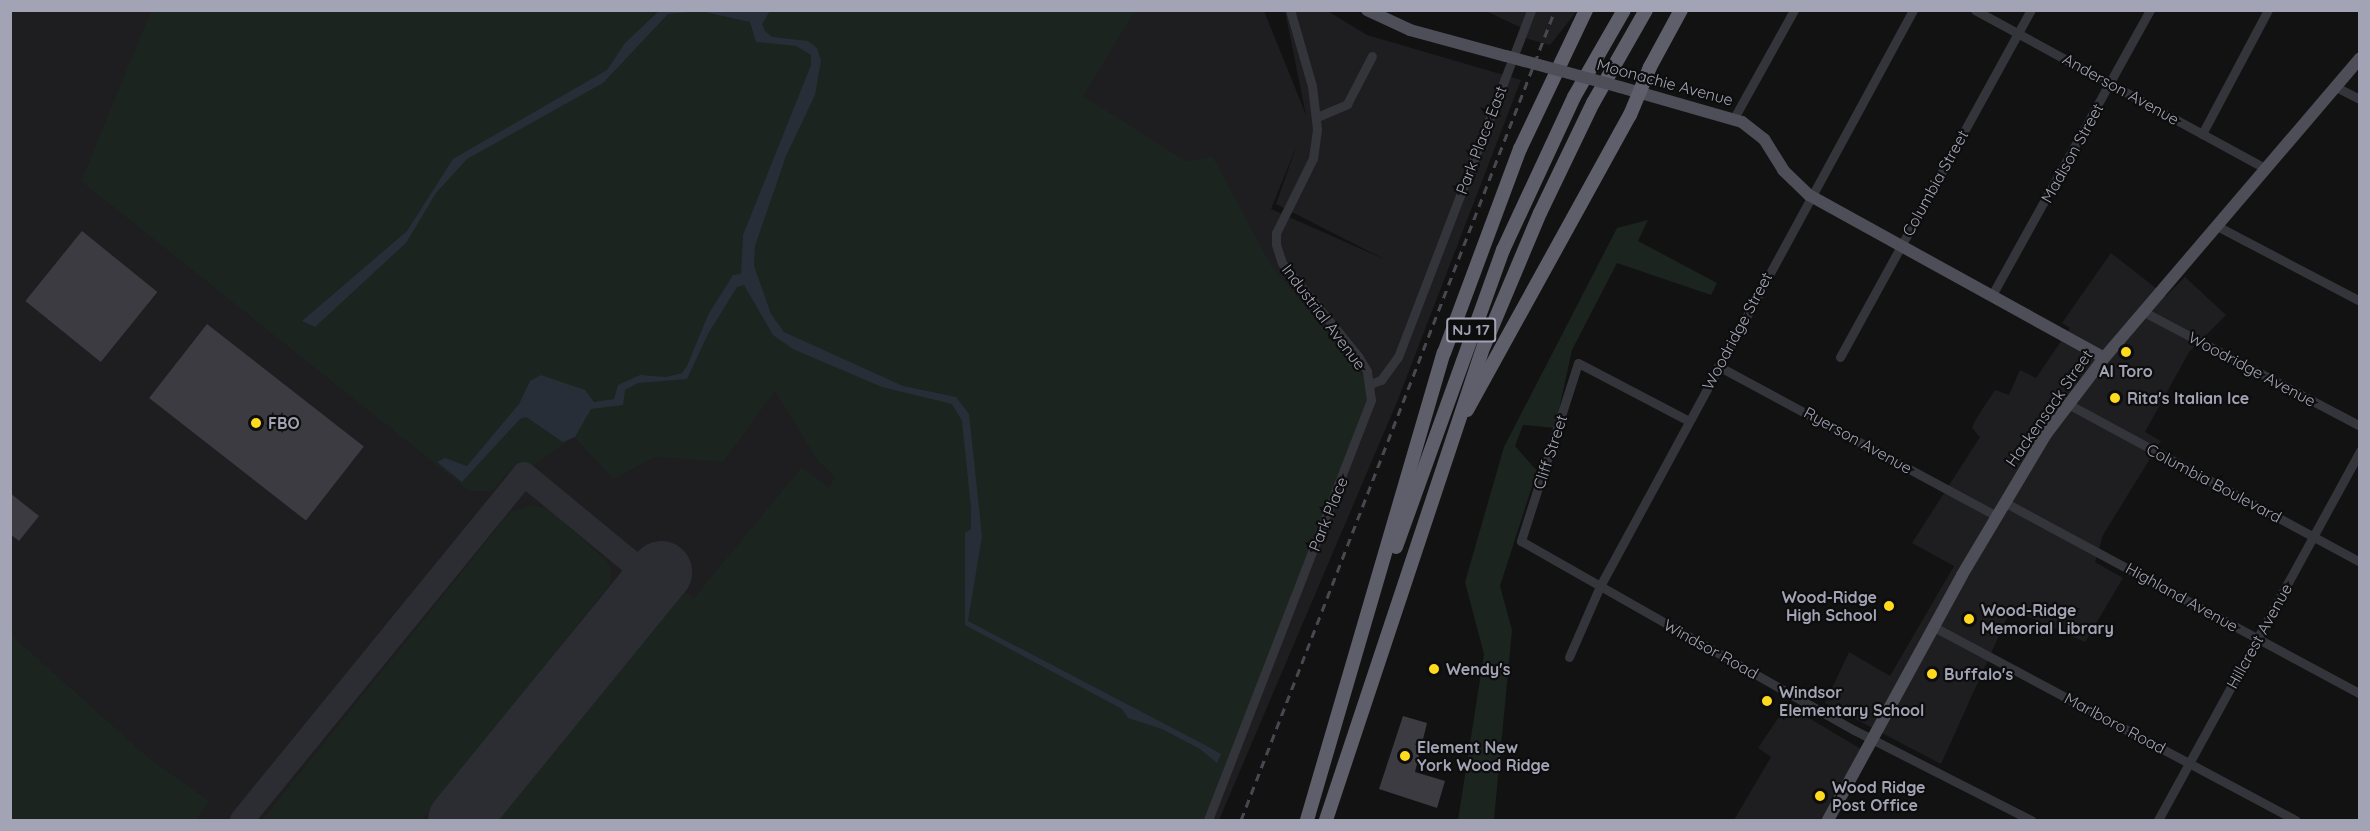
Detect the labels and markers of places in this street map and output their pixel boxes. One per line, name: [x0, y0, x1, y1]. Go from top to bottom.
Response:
marker: Al Toro: [2119, 345, 2133, 359]
place label: Al Toro: [2099, 361, 2153, 381]
place label: Rita's Italian Ice: [2127, 388, 2249, 408]
marker: Rita's Italian Ice: [2108, 391, 2122, 405]
place label: FBO: [268, 413, 300, 433]
marker: FBO: [249, 416, 263, 430]
place label: Wood-Ridge High School: [1782, 587, 1877, 625]
marker: Wood-Ridge High School: [1882, 599, 1896, 613]
place label: Wood-Ridge Memorial Library: [1981, 600, 2114, 638]
marker: Wood-Ridge Memorial Library: [1962, 612, 1976, 626]
place label: Wendy's: [1446, 659, 1510, 679]
marker: Wendy's: [1427, 662, 1441, 676]
place label: Buffalo's: [1944, 664, 2013, 684]
marker: Buffalo's: [1925, 667, 1939, 681]
place label: Windsor Elementary School: [1779, 682, 1924, 720]
marker: Windsor Elementary School: [1760, 694, 1774, 708]
place label: Element New York Wood Ridge: [1417, 737, 1550, 775]
marker: Element New York Wood Ridge: [1398, 749, 1412, 763]
place label: Wood Ridge Post Office: [1832, 777, 1925, 815]
marker: Wood Ridge Post Office: [1813, 789, 1827, 803]

